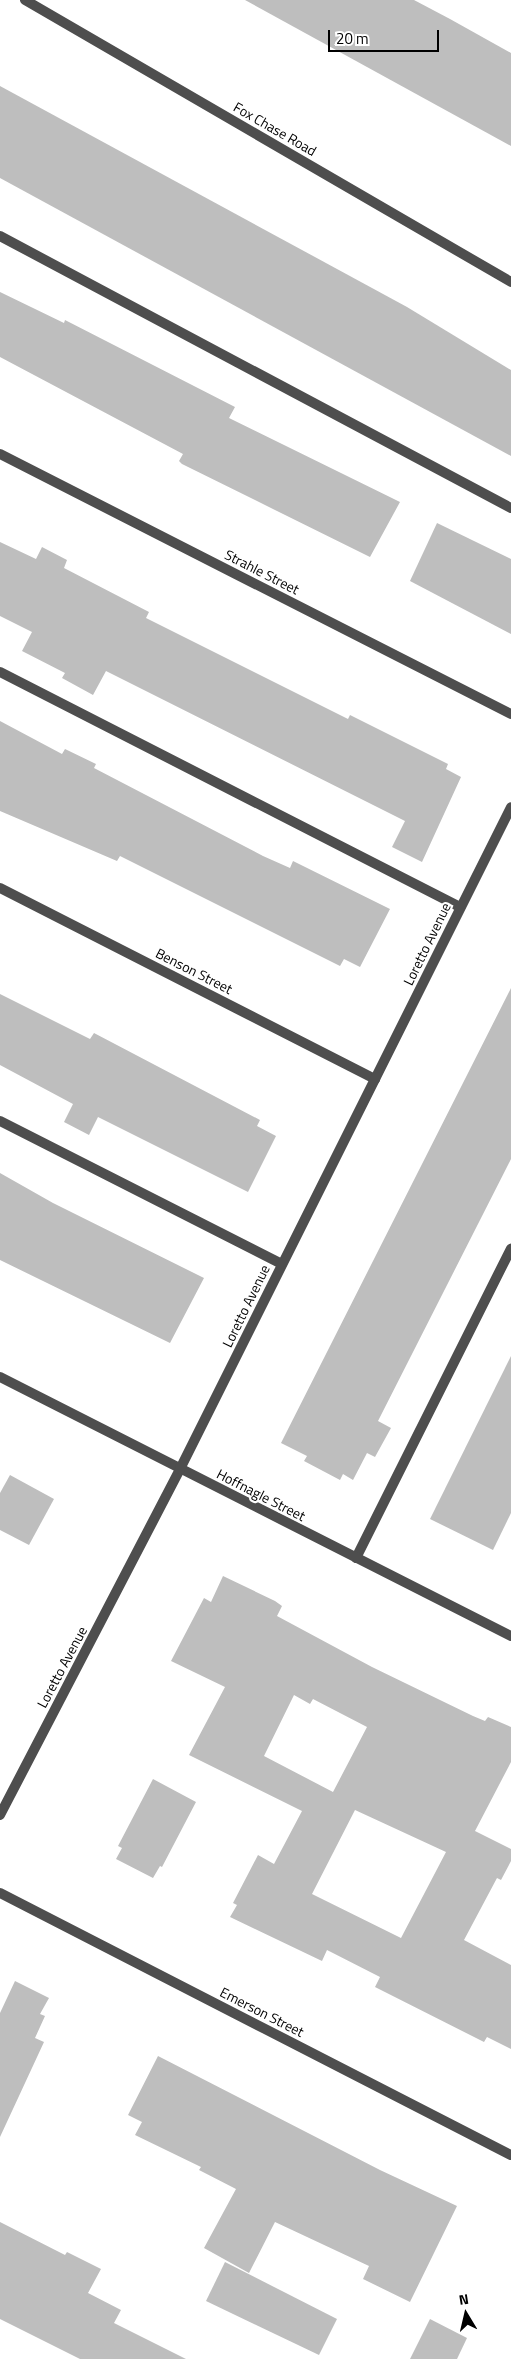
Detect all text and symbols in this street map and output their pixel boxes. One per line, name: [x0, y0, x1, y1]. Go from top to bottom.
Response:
scale bar: [331, 20, 442, 52]
text: 20 m: [336, 27, 369, 50]
street label: Fox Chase Road: [231, 99, 319, 159]
street label: Strahle Street: [222, 546, 302, 598]
street label: Loretto Avenue: [400, 900, 454, 988]
street label: Benson Street: [153, 944, 235, 998]
street label: Loretto Avenue: [219, 1262, 273, 1350]
street label: Hoffnagle Street: [214, 1465, 308, 1525]
street label: Loretto Avenue: [33, 1623, 91, 1711]
street label: Emerson Street: [217, 1984, 307, 2040]
text: N: [457, 2288, 470, 2310]
north arrow: [441, 2289, 491, 2339]

